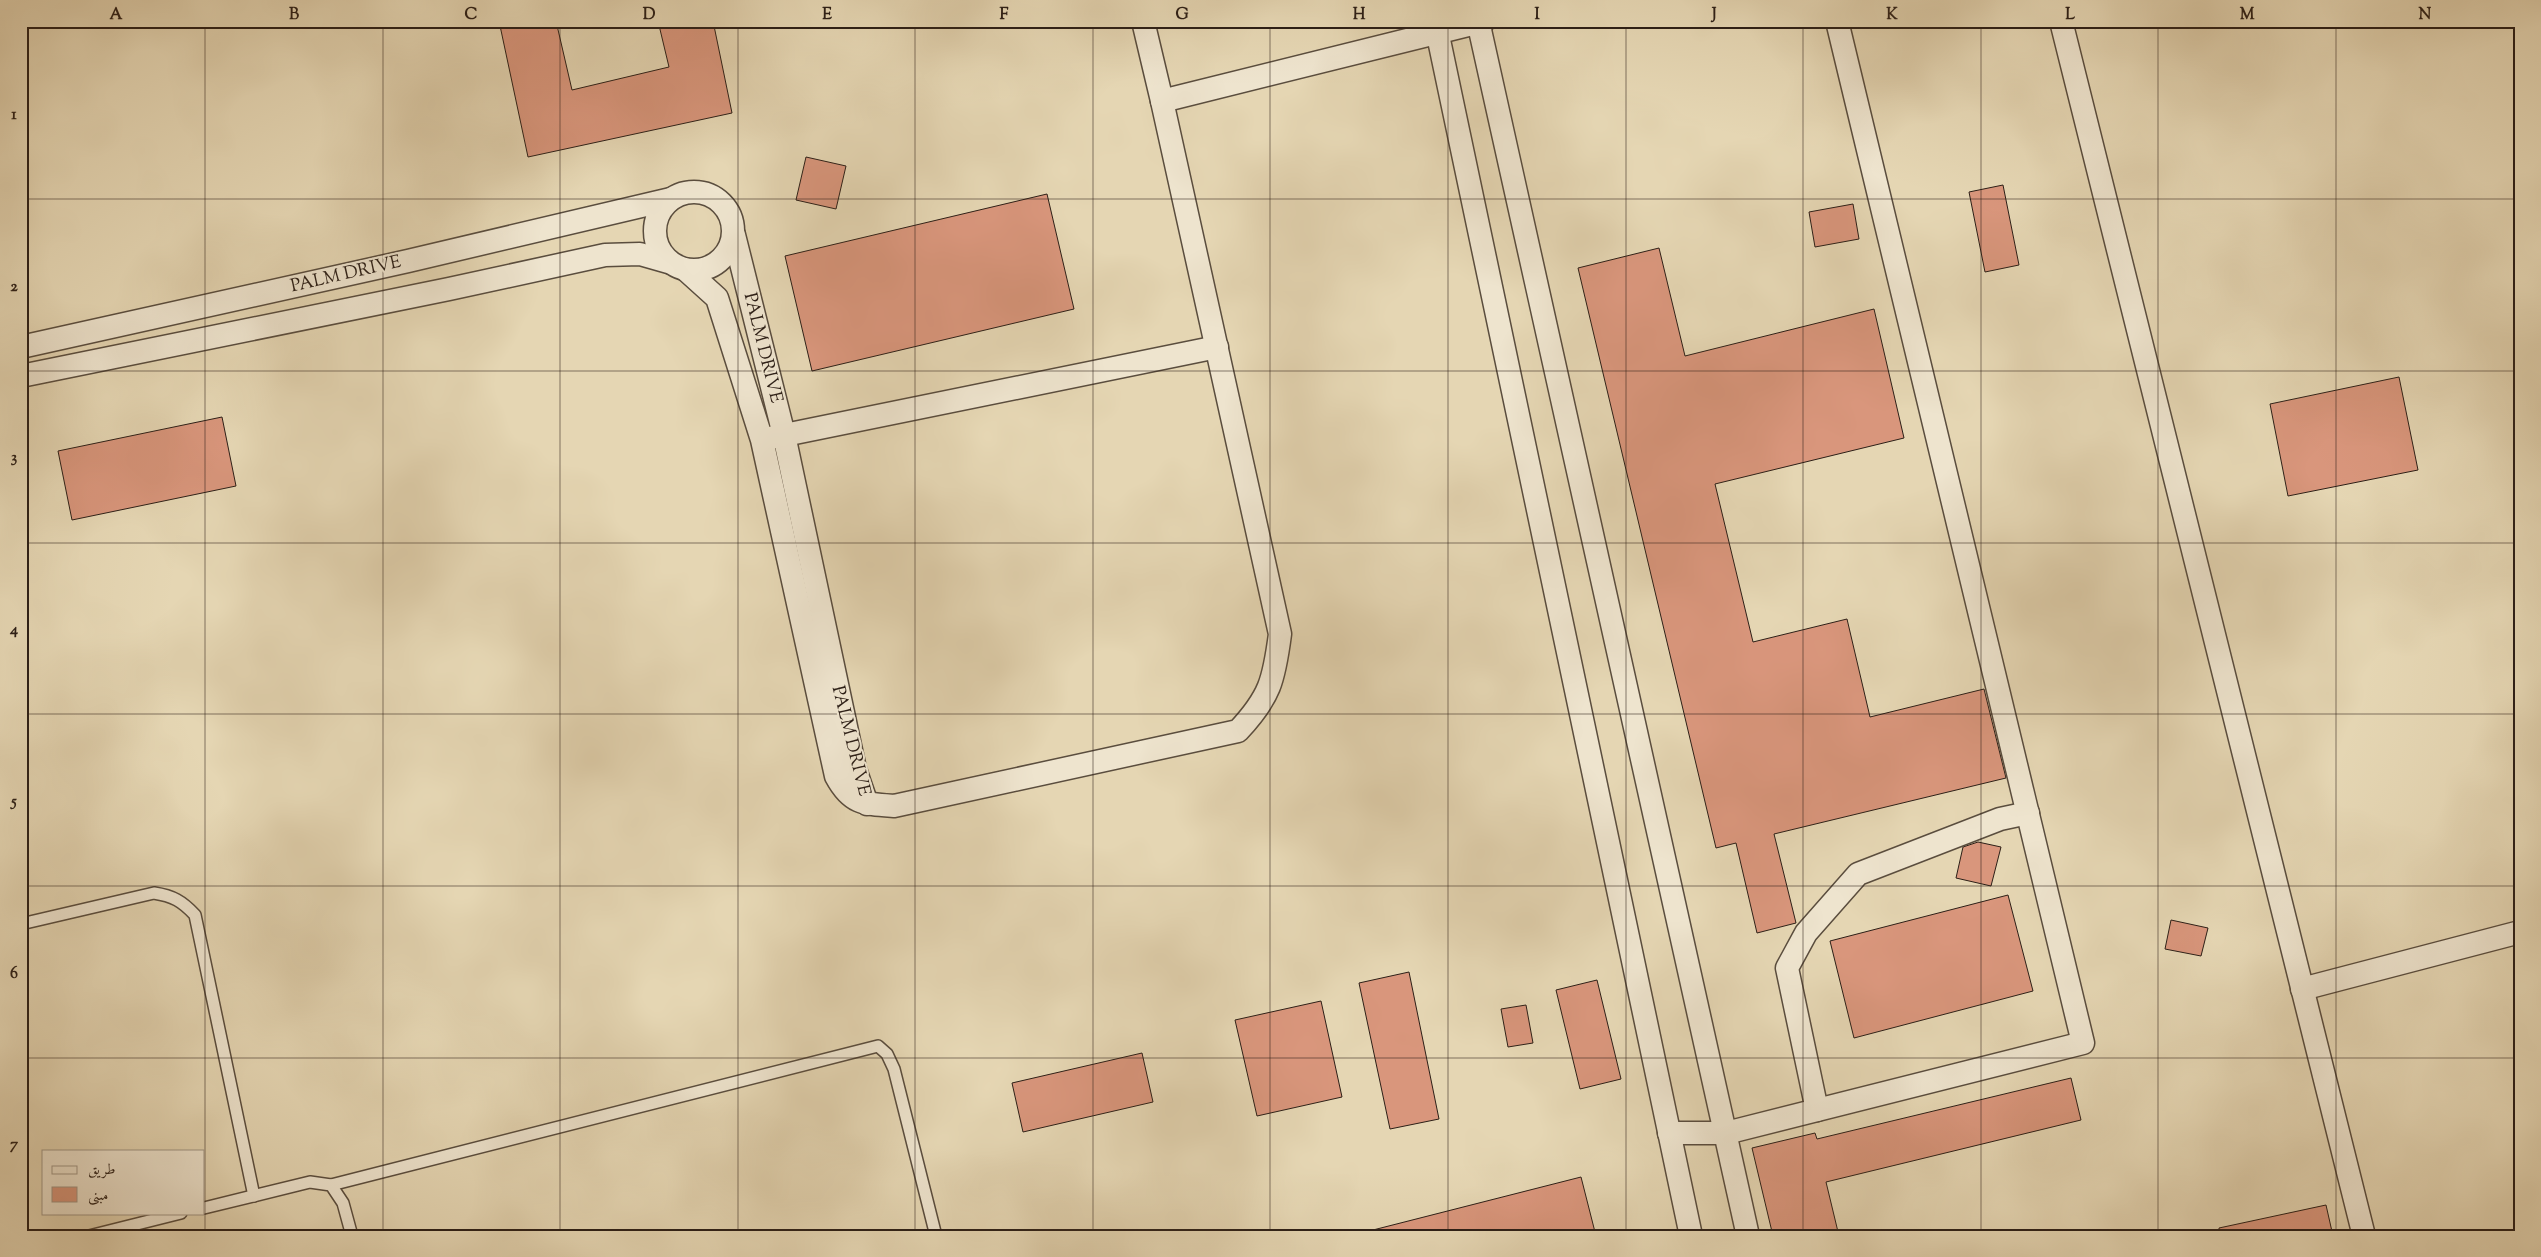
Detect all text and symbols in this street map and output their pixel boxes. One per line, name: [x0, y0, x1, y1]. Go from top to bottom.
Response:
text: A: [110, 4, 123, 27]
text: B: [289, 4, 299, 27]
text: C: [465, 4, 478, 27]
text: D: [643, 4, 656, 27]
text: E: [822, 4, 832, 27]
text: F: [1000, 4, 1009, 27]
text: G: [1175, 4, 1189, 27]
text: H: [1353, 4, 1366, 27]
text: I: [1534, 4, 1540, 27]
text: J: [1710, 4, 1717, 27]
text: K: [1886, 4, 1898, 27]
text: L: [2065, 4, 2075, 27]
text: M: [2240, 4, 2255, 27]
text: N: [2419, 4, 2432, 27]
text: 1: [11, 104, 17, 127]
street label: PALM DRIVE: [288, 250, 404, 300]
text: 2: [10, 276, 18, 299]
street label: PALM DRIVE: [736, 290, 788, 406]
text: 3: [11, 447, 18, 470]
text: 4: [9, 619, 18, 642]
street label: PALM DRIVE: [824, 683, 876, 799]
text: 5: [9, 791, 17, 814]
text: 6: [10, 963, 18, 986]
text: 7: [10, 1134, 19, 1157]
legend: [42, 1150, 205, 1214]
text: طريق: [88, 1160, 115, 1181]
text: مبنى: [88, 1186, 108, 1207]

